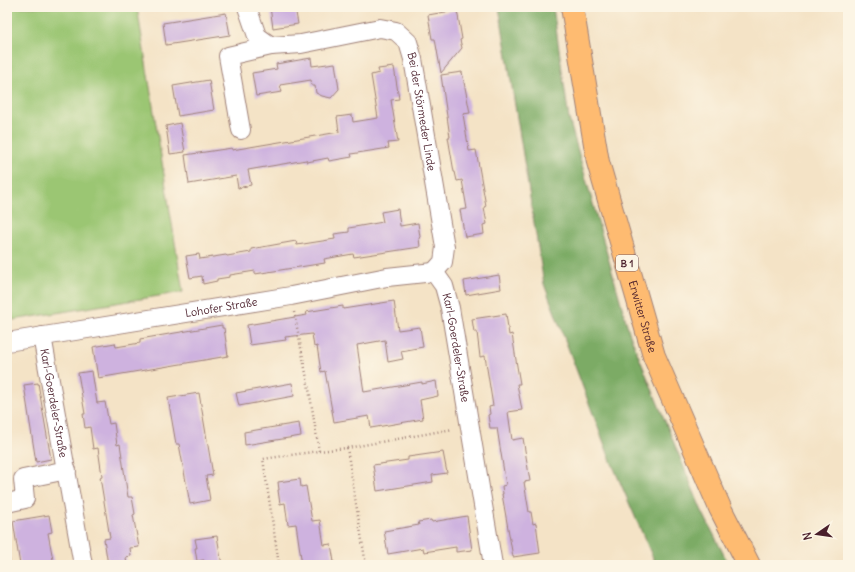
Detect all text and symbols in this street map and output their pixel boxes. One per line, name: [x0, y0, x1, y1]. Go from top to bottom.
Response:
street label: Bei der Störmeder Linde: [404, 50, 439, 172]
road number: B 1: [616, 255, 638, 271]
street label: Erwitter Straße: [626, 279, 660, 354]
street label: Karl-Goerdeler-Straße: [439, 291, 473, 403]
street label: Lohofer Straße: [184, 295, 258, 320]
street label: Karl-Goerdeler-Straße: [37, 347, 71, 459]
north arrow: [797, 514, 837, 554]
text: N: [800, 531, 815, 542]

